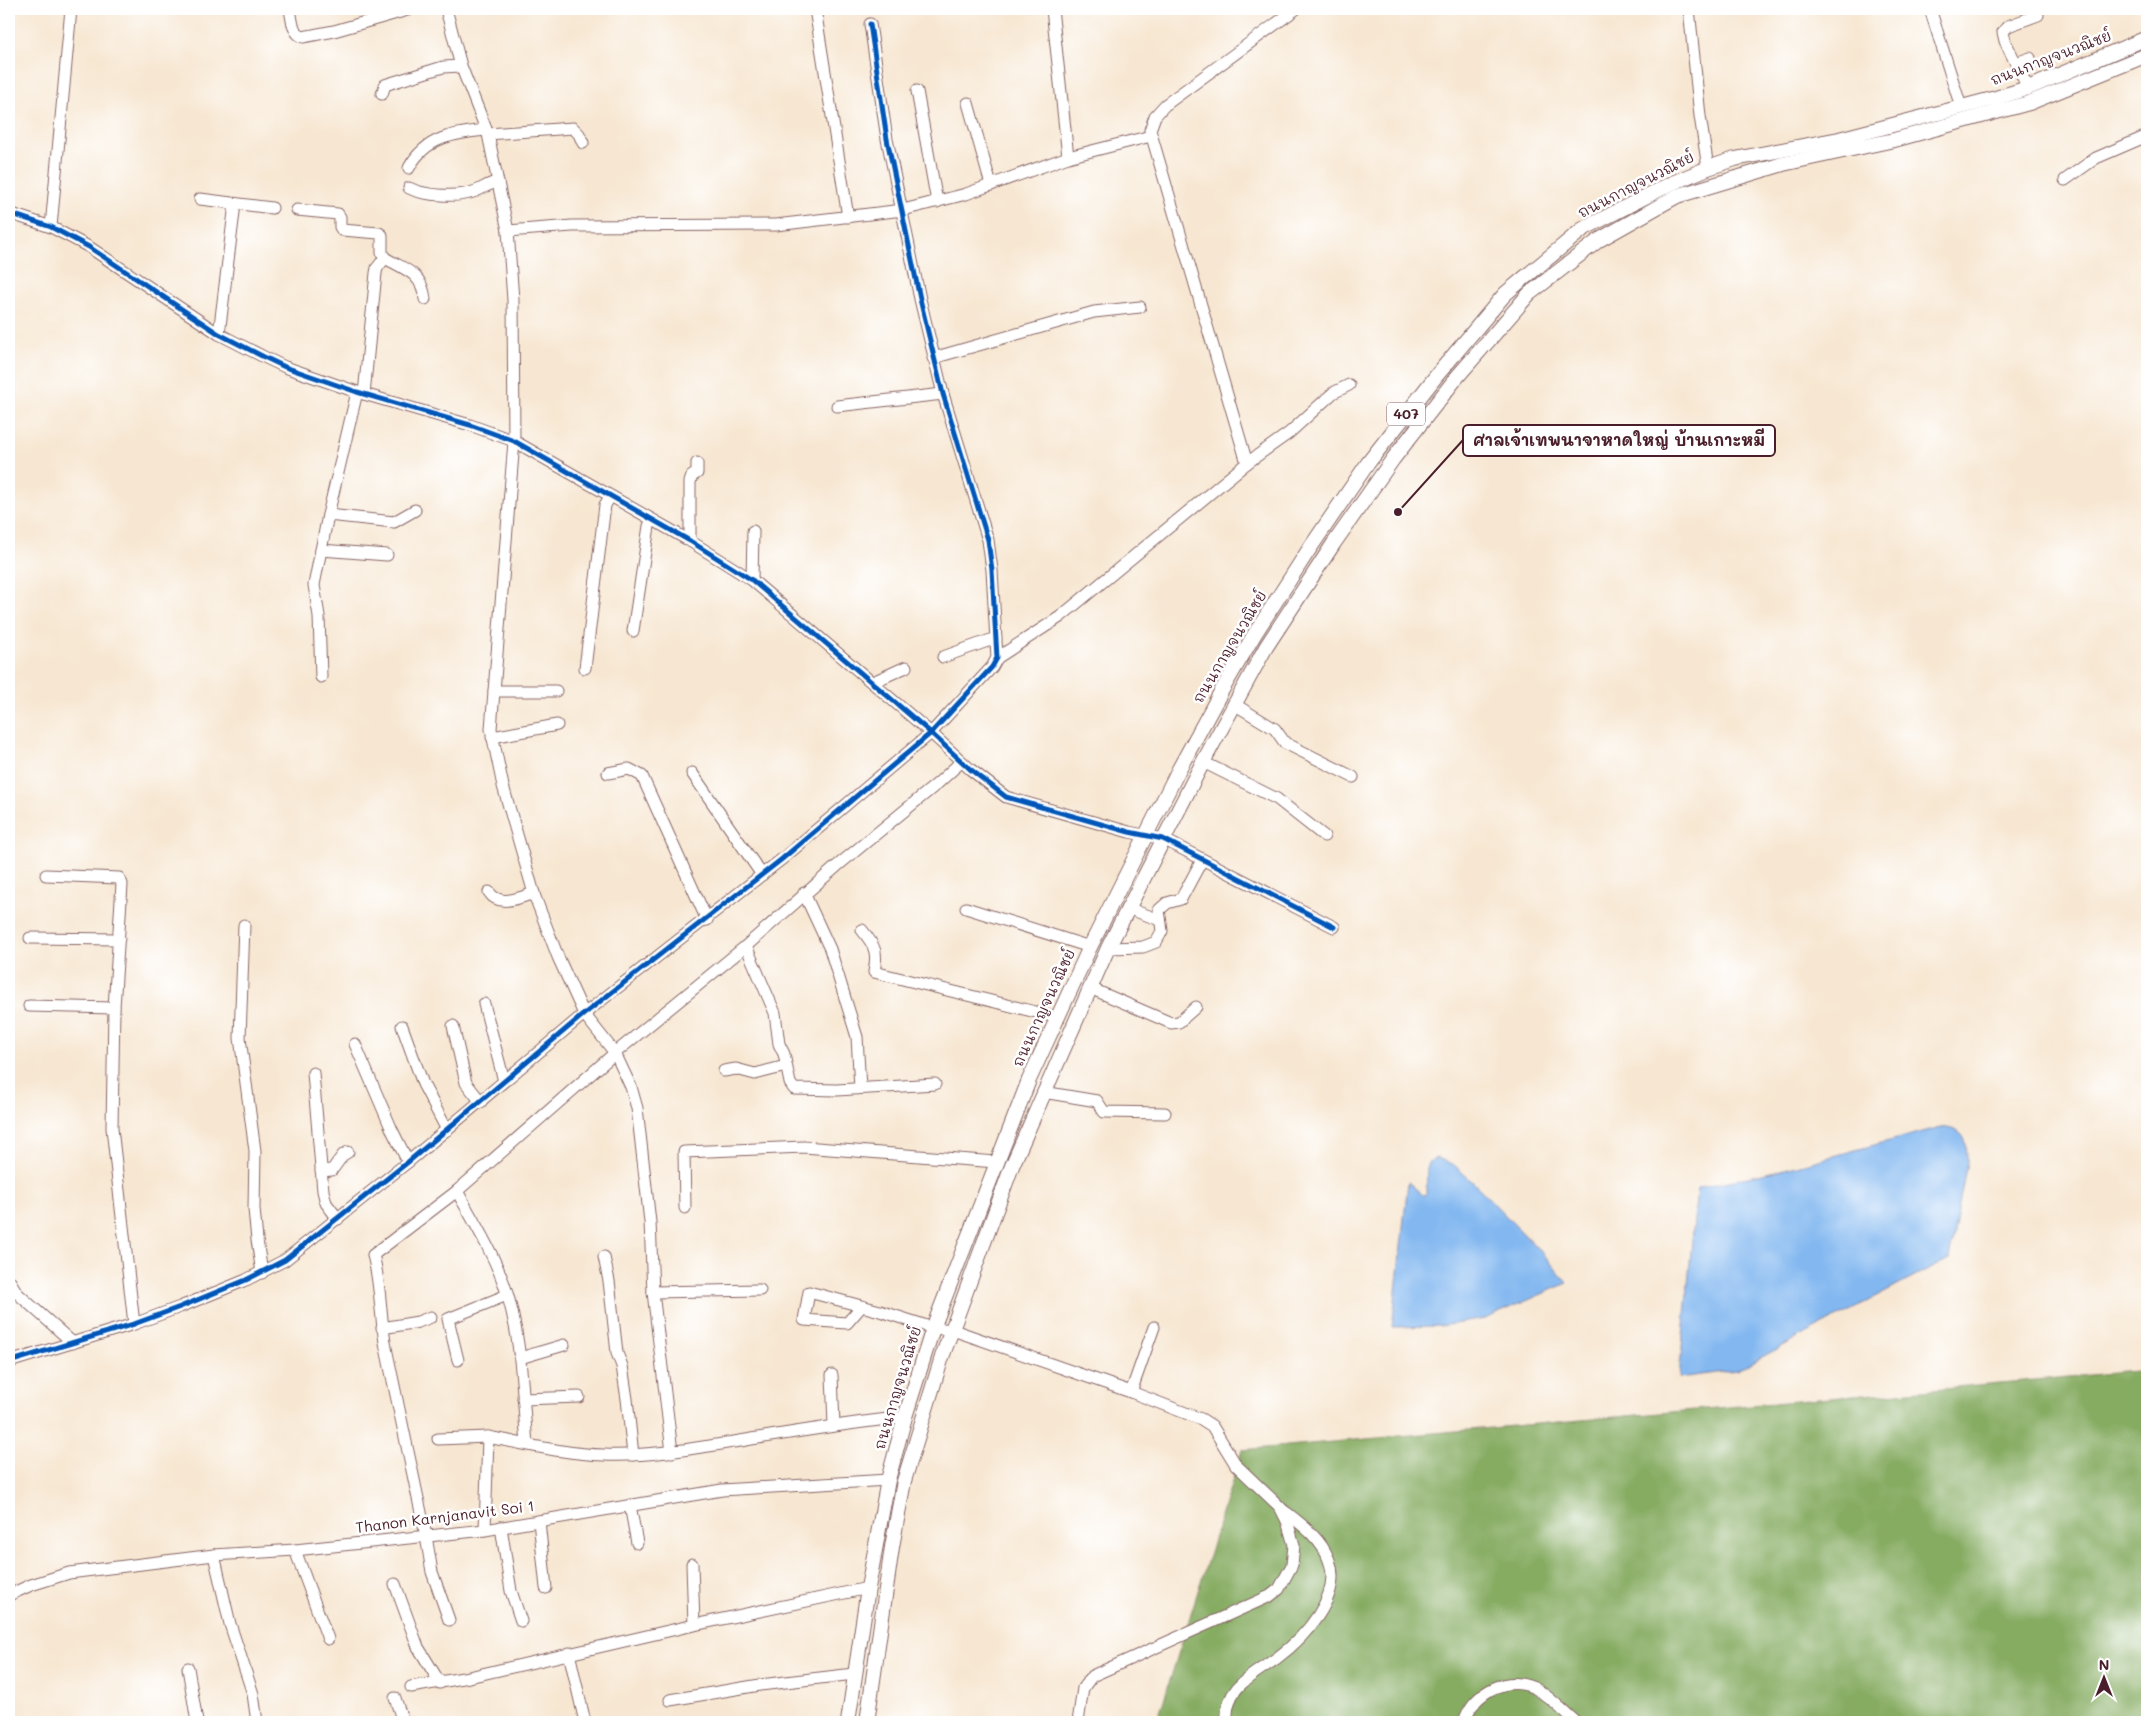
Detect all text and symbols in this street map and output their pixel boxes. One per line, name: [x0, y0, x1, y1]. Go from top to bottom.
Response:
street label: ถนนกาญจนวณิชย์: [1987, 25, 2114, 89]
street label: ถนนกาญจนวณิชย์: [1574, 146, 1697, 222]
road number: 407: [1387, 402, 1425, 426]
callout: ศาลเจ้าเทพนาจาหาดใหญ่ บ้านเกาะหมี: [1463, 425, 1775, 456]
text: ศาลเจ้าเทพนาจาหาดใหญ่ บ้านเกาะหมี: [1473, 428, 1765, 450]
street label: ถนนกาญจนวณิชย์: [1188, 586, 1271, 707]
street label: ถนนกาญจนวณิชย์: [1007, 945, 1079, 1070]
street label: ถนนกาญจนวณิชย์: [869, 1324, 925, 1452]
street label: Thanon Karnjanavit Soi 1: [354, 1495, 536, 1537]
north arrow: [2078, 1654, 2128, 1704]
text: N: [2099, 1655, 2109, 1674]

